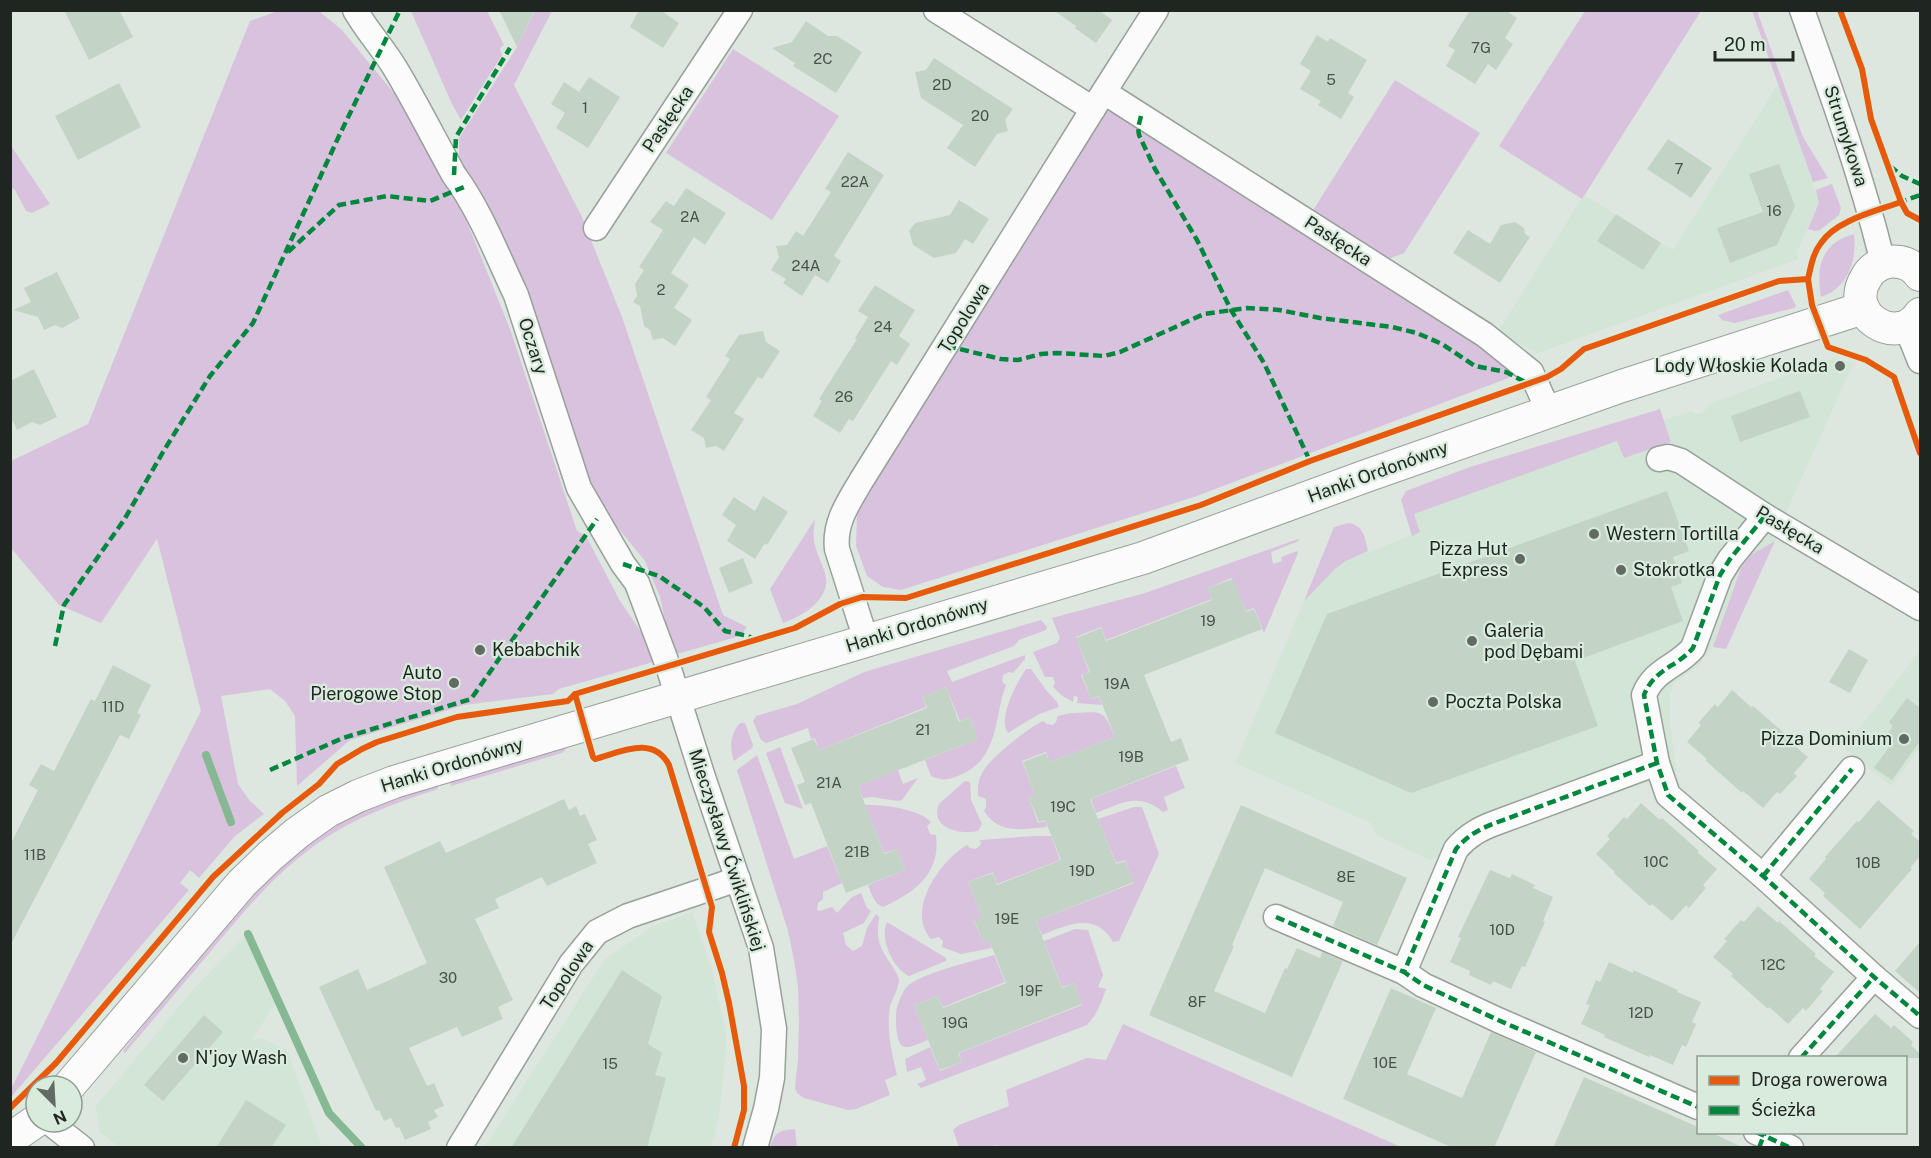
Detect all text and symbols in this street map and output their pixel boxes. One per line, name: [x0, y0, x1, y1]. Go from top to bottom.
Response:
scale bar: [1715, 24, 1793, 62]
text: 20 m: [1724, 34, 1766, 55]
house number: 7G: [1471, 39, 1491, 56]
house number: 2C: [813, 50, 833, 67]
house number: 5: [1326, 71, 1336, 88]
house number: 2D: [932, 76, 952, 93]
street label: Pasłęcka: [638, 81, 697, 156]
street label: Strumykowa: [1820, 83, 1873, 189]
house number: 1: [582, 99, 588, 116]
house number: 20: [971, 107, 989, 124]
house number: 7: [1674, 160, 1684, 177]
house number: 22A: [841, 173, 870, 190]
house number: 16: [1766, 202, 1782, 219]
house number: 2A: [680, 208, 700, 225]
street label: Pasłęcka: [1301, 211, 1376, 270]
house number: 24A: [791, 257, 821, 274]
street label: Topolowa: [934, 279, 994, 357]
house number: 2: [657, 281, 666, 298]
street label: Oczary: [514, 315, 553, 377]
house number: 24: [874, 318, 892, 335]
place label: Lody Włoskie Kolada: [1654, 355, 1828, 376]
marker: Lody Włoskie Kolada: [1833, 359, 1847, 373]
house number: 26: [835, 388, 853, 405]
street label: Hanki Ordonówny: [1305, 436, 1451, 507]
street label: Pasłęcka: [1752, 501, 1828, 558]
place label: Western Tortilla: [1606, 523, 1739, 544]
marker: Western Tortilla: [1587, 527, 1601, 541]
place label: Pizza Hut Express: [1429, 538, 1508, 580]
marker: Pizza Hut Express: [1513, 552, 1527, 566]
place label: Stokrotka: [1633, 559, 1715, 580]
marker: Stokrotka: [1614, 563, 1628, 577]
street label: Hanki Ordonówny: [843, 593, 991, 656]
house number: 19: [1200, 612, 1216, 629]
place label: Galeria pod Dębami: [1484, 620, 1583, 662]
marker: Galeria pod Dębami: [1465, 634, 1479, 648]
place label: Kebabchik: [492, 639, 580, 660]
marker: Kebabchik: [473, 643, 487, 657]
place label: Auto Pierogowe Stop: [310, 662, 442, 704]
house number: 19A: [1104, 675, 1130, 692]
marker: Auto Pierogowe Stop: [447, 676, 461, 690]
place label: Poczta Polska: [1445, 691, 1562, 712]
marker: Poczta Polska: [1426, 695, 1440, 709]
house number: 11D: [102, 698, 124, 715]
house number: 21: [915, 721, 931, 738]
place label: Pizza Dominium: [1760, 728, 1892, 749]
marker: Pizza Dominium: [1897, 732, 1911, 746]
street label: Hanki Ordonówny: [378, 733, 526, 796]
street label: Mieczysławy Ćwiklińskiej: [685, 746, 771, 953]
house number: 19B: [1118, 748, 1144, 765]
house number: 21A: [816, 774, 842, 791]
house number: 19C: [1050, 798, 1076, 815]
house number: 21B: [844, 843, 870, 860]
house number: 11B: [24, 846, 46, 863]
house number: 10C: [1643, 853, 1669, 870]
house number: 10B: [1855, 854, 1881, 871]
house number: 19D: [1069, 862, 1095, 879]
house number: 8E: [1336, 868, 1356, 885]
house number: 19E: [995, 910, 1019, 927]
house number: 10D: [1489, 921, 1515, 938]
street label: Topolowa: [536, 936, 597, 1013]
house number: 12C: [1760, 956, 1786, 973]
house number: 30: [439, 969, 457, 986]
house number: 19F: [1019, 982, 1043, 999]
house number: 8F: [1188, 993, 1206, 1010]
house number: 12D: [1628, 1004, 1654, 1021]
house number: 19G: [942, 1014, 968, 1031]
place label: N'joy Wash: [195, 1047, 287, 1068]
marker: N'joy Wash: [176, 1051, 190, 1065]
house number: 10E: [1373, 1054, 1397, 1071]
house number: 15: [602, 1055, 618, 1072]
legend: [1697, 1056, 1907, 1134]
text: Droga rowerowa: [1751, 1069, 1887, 1090]
north arrow: [24, 1074, 84, 1134]
text: Ścieżka: [1751, 1098, 1816, 1120]
text: N: [50, 1106, 69, 1128]

